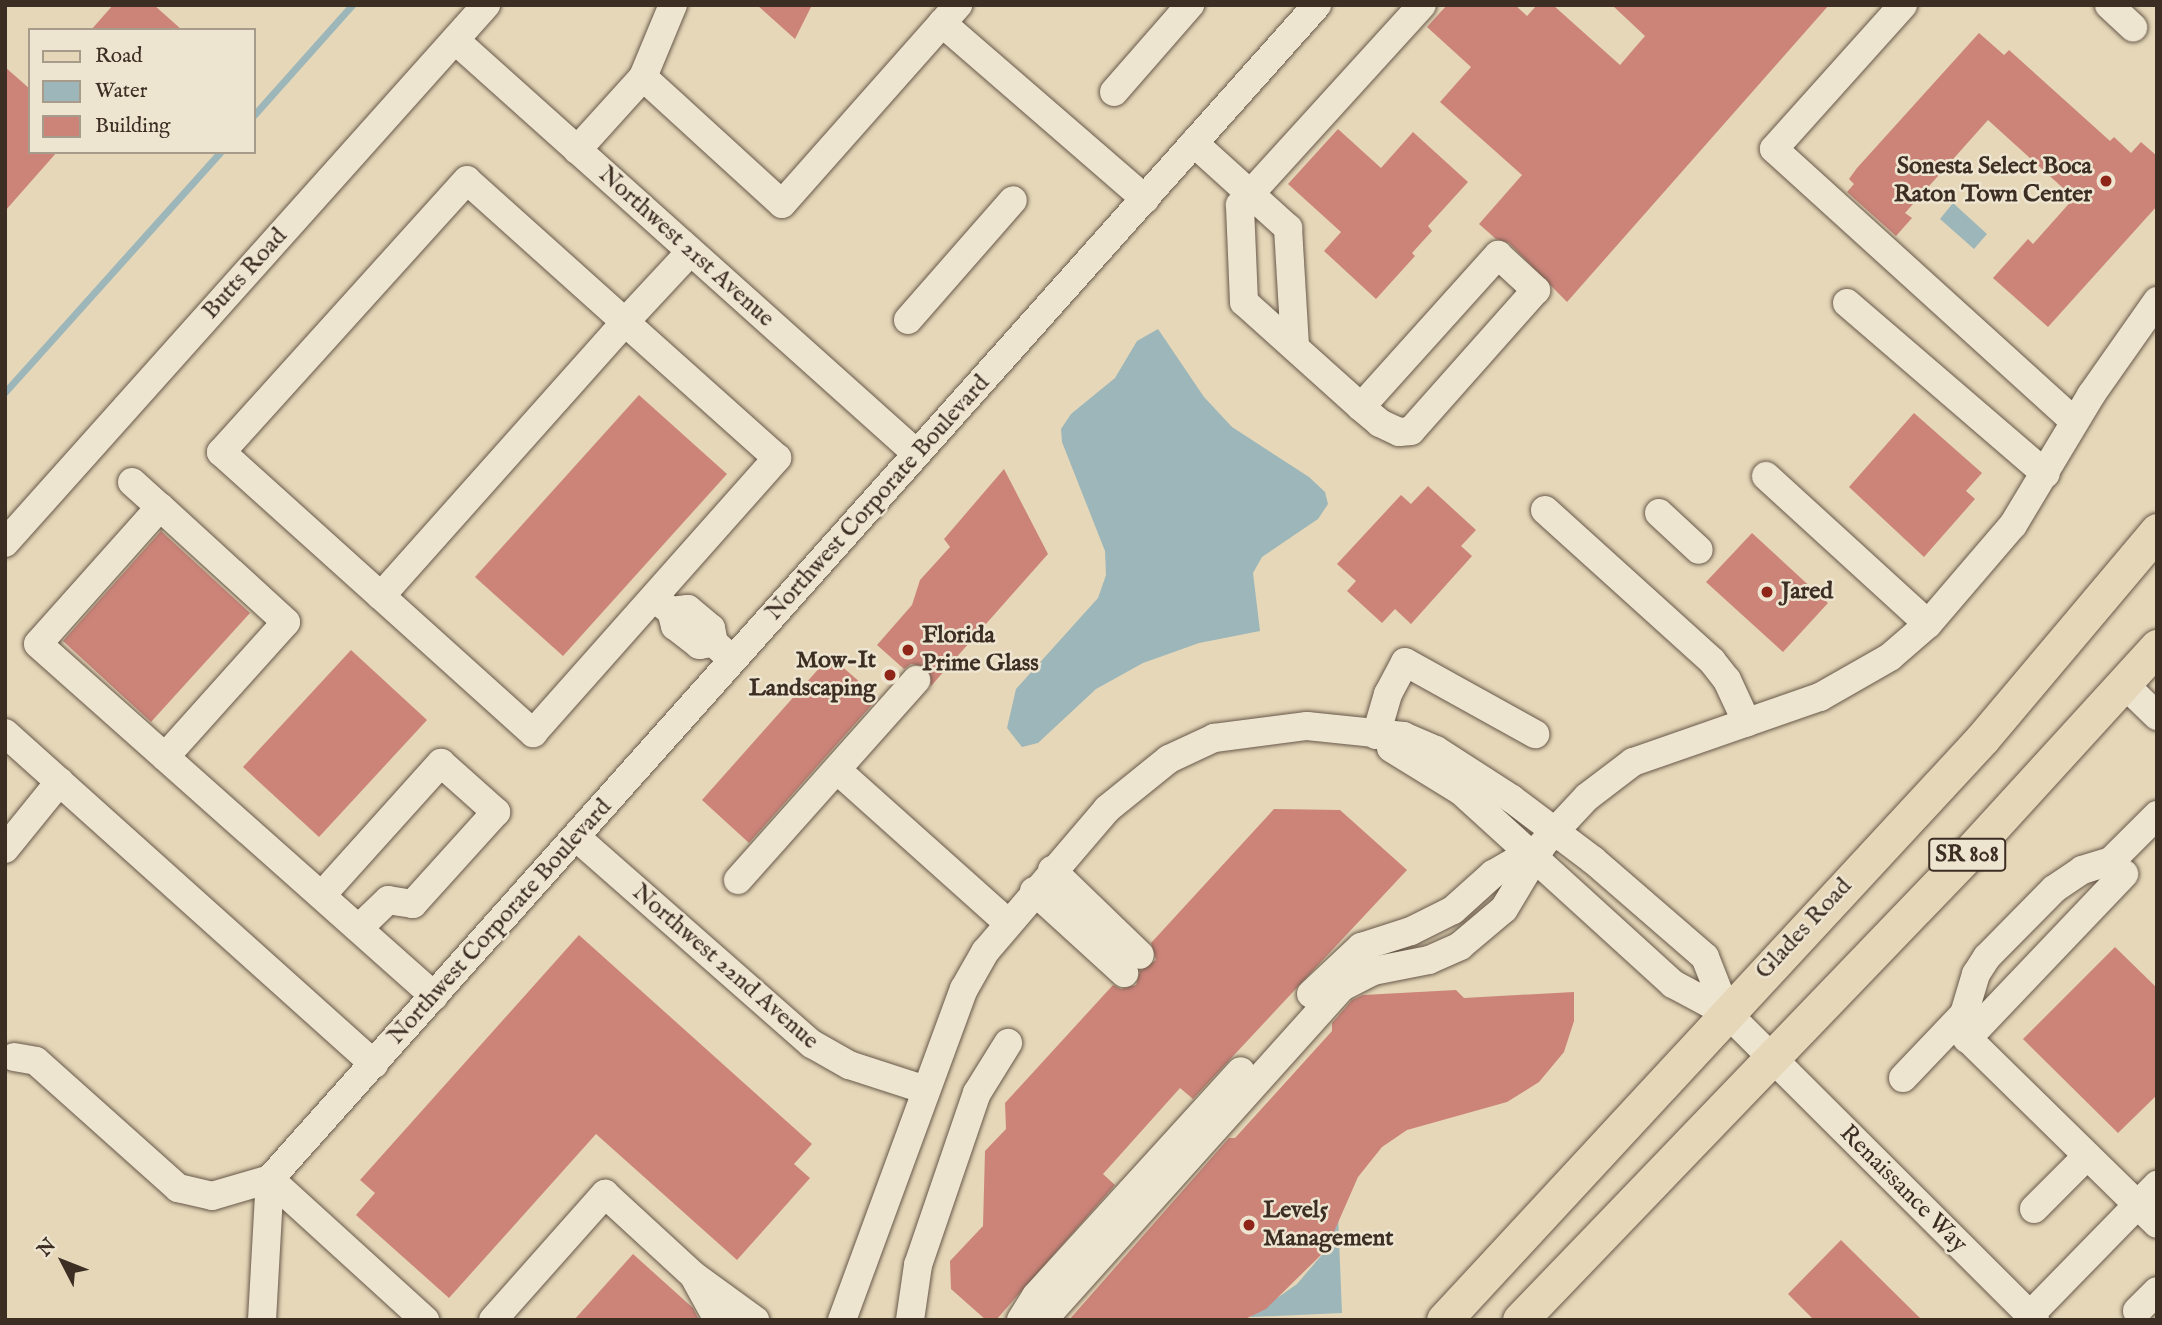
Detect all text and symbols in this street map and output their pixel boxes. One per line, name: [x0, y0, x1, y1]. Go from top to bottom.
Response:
legend: [28, 28, 256, 154]
text: Road: [95, 43, 142, 70]
text: Water: [95, 78, 147, 105]
text: Building: [95, 113, 170, 140]
place label: Sonesta Select Boca Raton Town Center: [1894, 153, 2092, 209]
street label: Northwest 21st Avenue: [592, 161, 780, 333]
marker: Sonesta Select Boca Raton Town Center: [2098, 173, 2114, 189]
street label: Butts Road: [197, 222, 293, 326]
street label: Northwest Corporate Boulevard: [760, 369, 996, 627]
place label: Jared: [1781, 578, 1833, 606]
marker: Jared: [1759, 584, 1775, 600]
place label: Florida Prime Glass: [922, 622, 1039, 678]
marker: Florida Prime Glass: [900, 642, 916, 658]
place label: Mow-It Landscaping: [749, 647, 876, 703]
marker: Mow-It Landscaping: [882, 667, 898, 683]
street label: Northwest Corporate Boulevard: [382, 793, 618, 1051]
road number: SR 808: [1927, 835, 2007, 874]
street label: Glades Road: [1750, 872, 1858, 986]
street label: Northwest 22nd Avenue: [626, 878, 824, 1056]
street label: Renaissance Way: [1833, 1119, 1973, 1259]
place label: Level5 Management: [1263, 1197, 1394, 1253]
marker: Level5 Management: [1241, 1217, 1257, 1233]
north arrow: [28, 1227, 98, 1297]
text: N: [33, 1234, 62, 1262]

